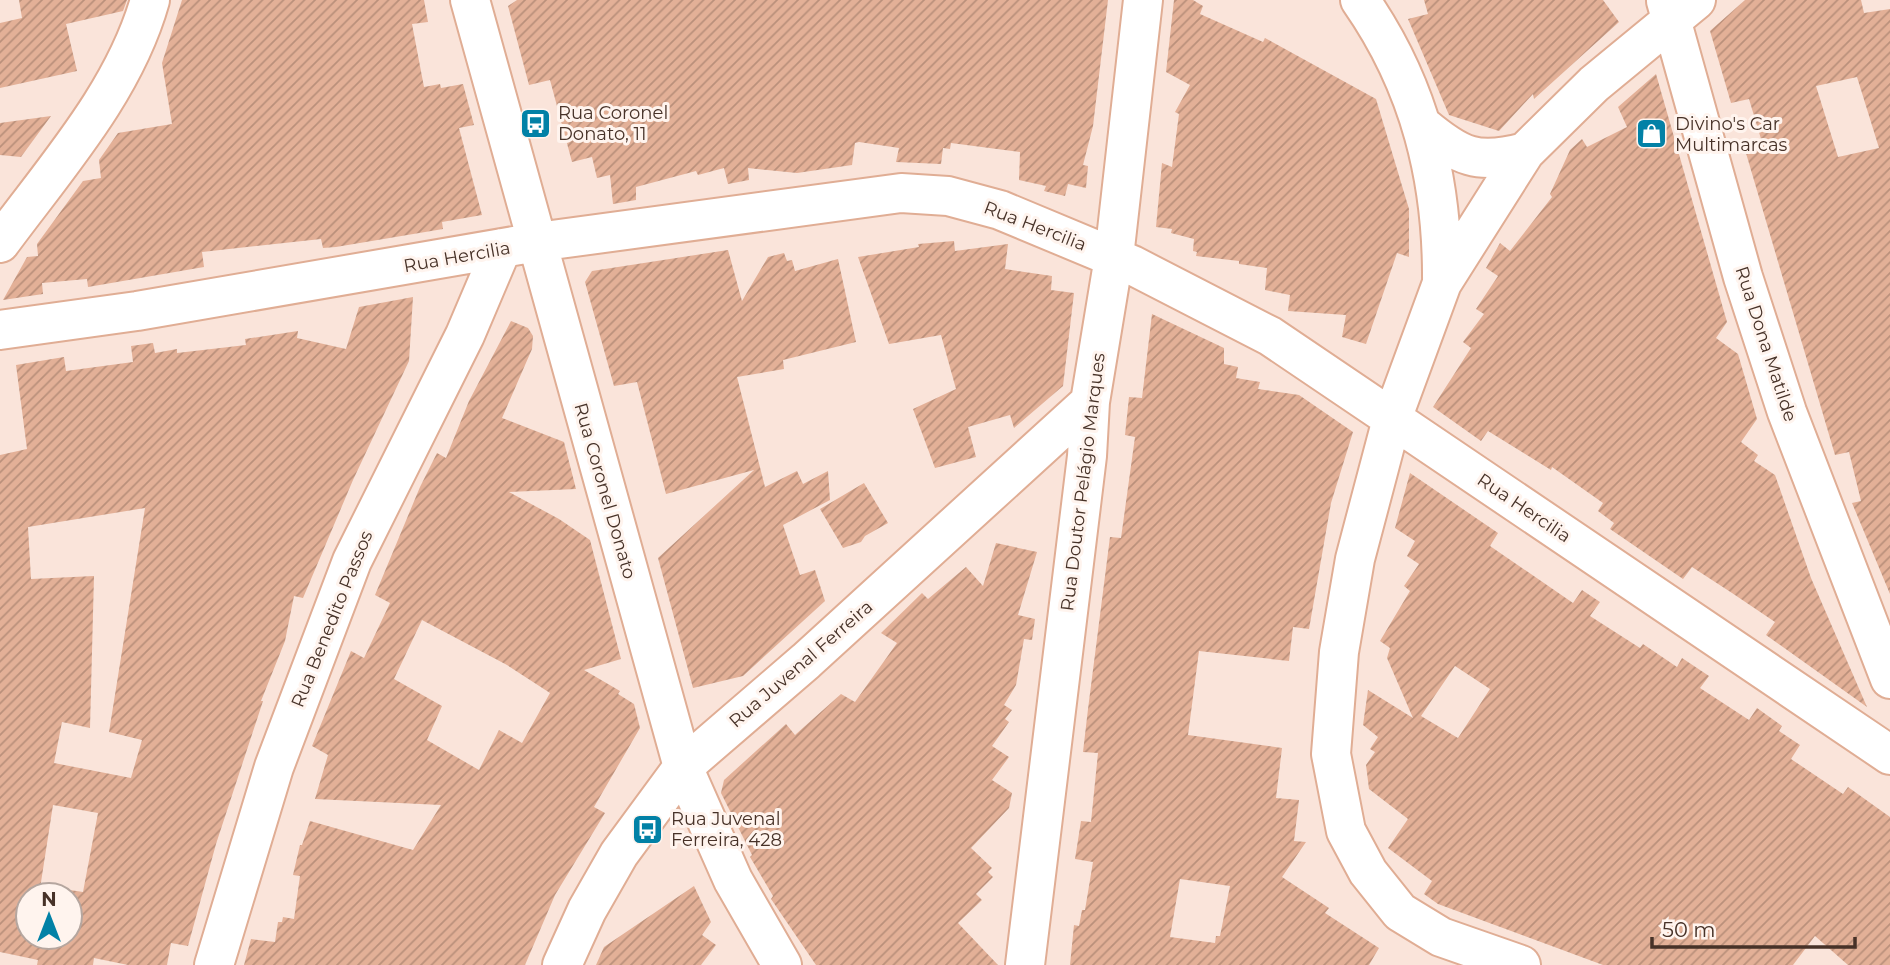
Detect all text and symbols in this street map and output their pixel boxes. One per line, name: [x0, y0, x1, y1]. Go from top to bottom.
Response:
place label: Rua Coronel Donato, 11: [558, 102, 668, 145]
bus stop icon: Rua Coronel Donato, 11: [518, 106, 552, 140]
place label: Divino's Car Multimarcas: [1675, 113, 1788, 156]
shop icon: Divino's Car Multimarcas: [1635, 117, 1669, 151]
street label: Rua Hercilia: [981, 196, 1089, 256]
street label: Rua Hercilia: [402, 237, 512, 277]
street label: Rua Dona Matilde: [1731, 264, 1802, 425]
street label: Rua Doutor Pelágio Marques: [1056, 351, 1110, 612]
street label: Rua Coronel Donato: [569, 400, 641, 582]
street label: Rua Hercilia: [1473, 469, 1575, 547]
street label: Rua Benedito Passos: [286, 527, 378, 711]
street label: Rua Juvenal Ferreira: [725, 596, 877, 732]
place label: Rua Juvenal Ferreira, 428: [671, 808, 782, 851]
bus stop icon: Rua Juvenal Ferreira, 428: [631, 812, 665, 846]
north arrow: [14, 881, 84, 951]
text: N: [41, 888, 57, 911]
scale bar: [1652, 906, 1855, 950]
text: 50 m: [1662, 917, 1716, 942]

